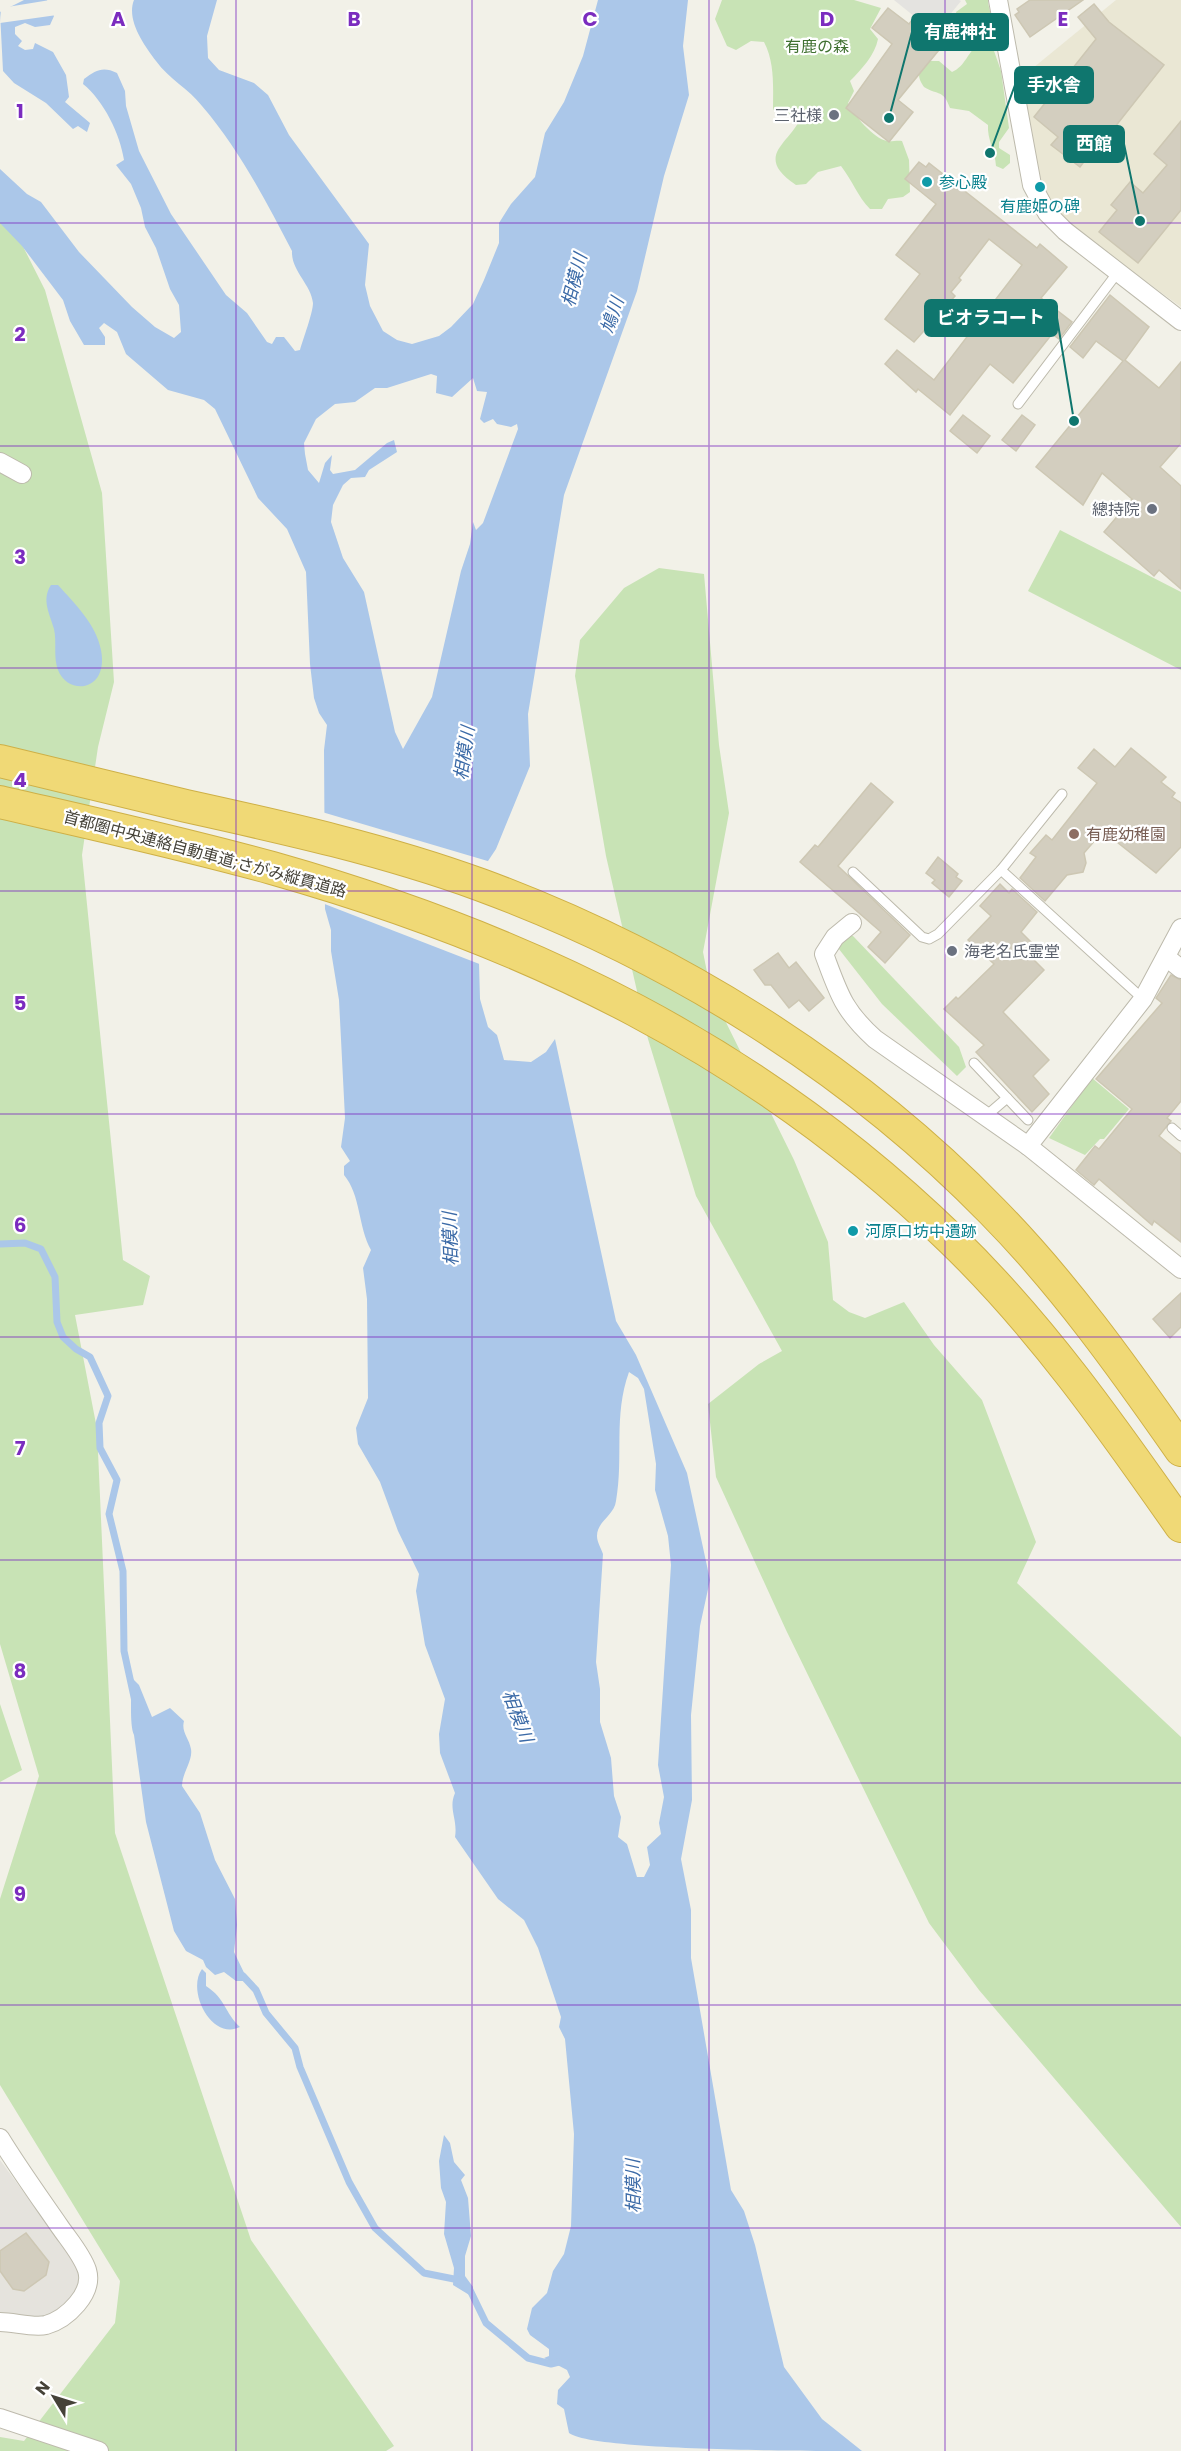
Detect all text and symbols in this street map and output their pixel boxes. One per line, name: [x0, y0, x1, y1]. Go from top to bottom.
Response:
text: A: [111, 5, 126, 33]
text: B: [347, 5, 361, 33]
text: C: [582, 5, 598, 33]
text: D: [820, 5, 834, 33]
text: E: [1058, 5, 1068, 33]
callout: 有鹿神社: [912, 14, 1008, 50]
text: 有鹿神社: [924, 19, 996, 44]
park label: 有鹿の森: [785, 35, 849, 58]
callout: 手水舎: [1015, 67, 1093, 103]
text: 手水舎: [1027, 72, 1081, 97]
text: 1: [16, 97, 24, 125]
place label: 三社様: [774, 104, 822, 127]
marker: 三社様: [827, 108, 841, 122]
callout: 西館: [1064, 126, 1124, 162]
text: 西館: [1076, 131, 1112, 156]
place label: 参心殿: [939, 171, 987, 194]
marker: 参心殿: [920, 175, 934, 189]
marker: 有鹿姫の碑: [1033, 180, 1047, 194]
place label: 有鹿姫の碑: [1000, 195, 1080, 218]
water label: 相模川: [555, 249, 593, 309]
water label: 鳩川: [595, 292, 630, 336]
callout: ビオラコート: [925, 300, 1057, 336]
text: ビオラコート: [937, 305, 1045, 330]
text: 2: [14, 320, 26, 348]
place label: 總持院: [1092, 498, 1140, 521]
marker: 總持院: [1145, 502, 1159, 516]
text: 3: [14, 543, 26, 571]
water label: 相模川: [448, 723, 480, 781]
text: 4: [13, 766, 27, 794]
street label: 首都圏中央連絡自動車道;さがみ縦貫道路: [61, 805, 349, 903]
place label: 有鹿幼稚園: [1086, 823, 1166, 846]
marker: 有鹿幼稚園: [1067, 827, 1081, 841]
place label: 海老名氏霊堂: [964, 940, 1060, 963]
marker: 海老名氏霊堂: [945, 944, 959, 958]
text: 5: [14, 989, 27, 1017]
water label: 相模川: [436, 1210, 463, 1266]
text: 6: [14, 1211, 26, 1239]
place label: 河原口坊中遺跡: [865, 1220, 977, 1243]
marker: 河原口坊中遺跡: [846, 1224, 860, 1238]
text: 7: [15, 1434, 26, 1462]
text: 8: [14, 1657, 26, 1685]
water label: 相模川: [497, 1686, 540, 1748]
text: 9: [14, 1880, 26, 1908]
water label: 相模川: [620, 2157, 646, 2213]
north arrow: [24, 2367, 84, 2427]
text: N: [30, 2376, 55, 2400]

